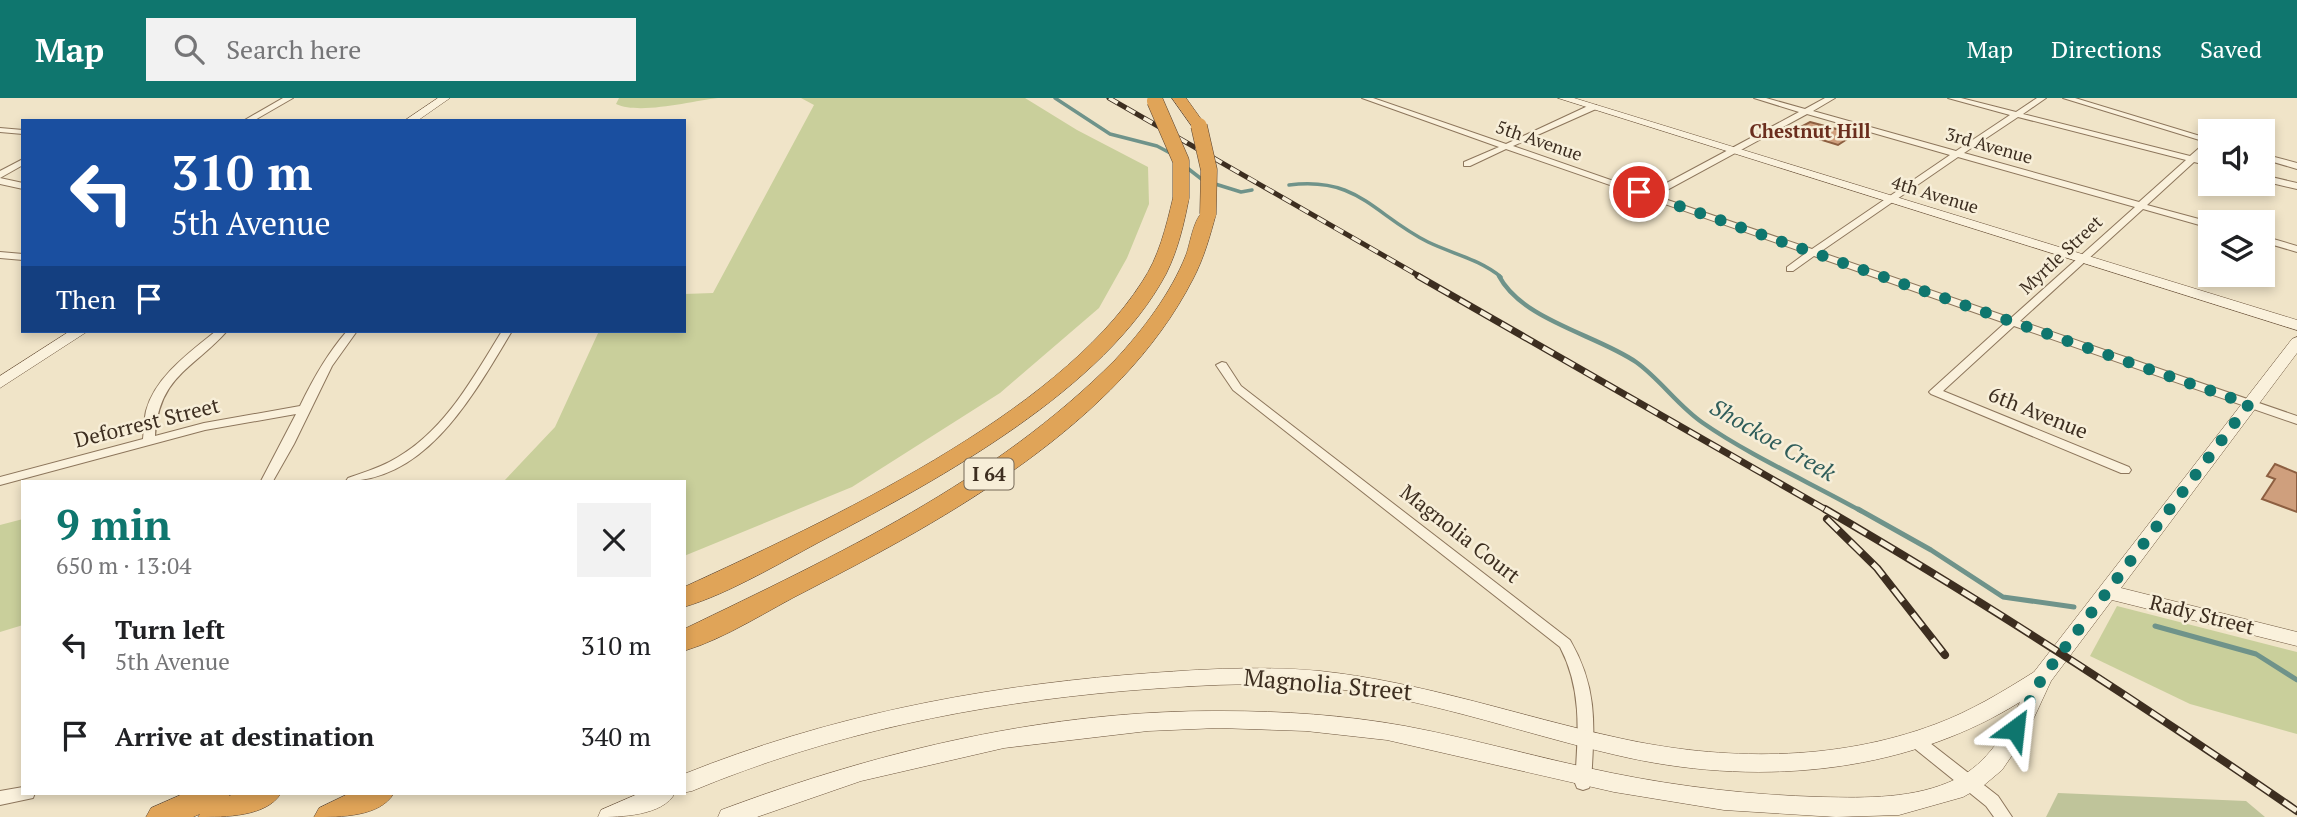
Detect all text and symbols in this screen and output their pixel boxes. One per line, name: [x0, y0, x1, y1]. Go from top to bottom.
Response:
search box: [146, 18, 636, 81]
text: Map: [35, 28, 104, 71]
icon: search: [170, 30, 208, 68]
text: Search here: [226, 32, 361, 66]
text: Map: [1967, 33, 2013, 65]
text: Directions: [2051, 33, 2162, 65]
text: Saved: [2200, 33, 2262, 65]
street label: 5th Avenue: [1493, 114, 1586, 166]
district label: Chestnut Hill: [1749, 118, 1871, 143]
map controls: [2198, 119, 2275, 287]
button: sound: [2198, 119, 2275, 196]
street label: 3rd Avenue: [1943, 121, 2036, 169]
text: 310 m: [171, 139, 313, 204]
icon: left: [56, 147, 147, 238]
pin: [1609, 162, 1669, 222]
street label: 4th Avenue: [1889, 169, 1982, 219]
icon: arrive: [1620, 173, 1658, 211]
text: 5th Avenue: [171, 202, 331, 244]
street label: Myrtle Street: [2014, 209, 2107, 299]
button: layers: [2198, 210, 2275, 287]
icon: arrive: [130, 280, 168, 318]
text: Then: [56, 282, 116, 316]
street label: 6th Avenue: [1985, 379, 2092, 445]
street label: Deforrest Street: [71, 390, 222, 454]
water label: Shockoe Creek: [1705, 391, 1842, 488]
road number: I 64: [964, 458, 1014, 490]
street label: Magnolia Court: [1395, 478, 1526, 589]
text: 9 min: [56, 496, 171, 552]
button: close: [577, 503, 651, 577]
text: 650 m · 13:04: [56, 550, 191, 581]
street label: Rady Street: [2147, 587, 2258, 641]
text: Turn left: [115, 612, 225, 646]
icon: left: [56, 626, 94, 664]
text: 310 m: [581, 628, 651, 662]
text: 5th Avenue: [115, 646, 230, 677]
street label: Magnolia Street: [1242, 661, 1414, 707]
position arrow: [1978, 692, 2052, 766]
icon: arrive: [56, 717, 94, 755]
text: Arrive at destination: [115, 719, 374, 753]
text: 340 m: [581, 719, 651, 753]

